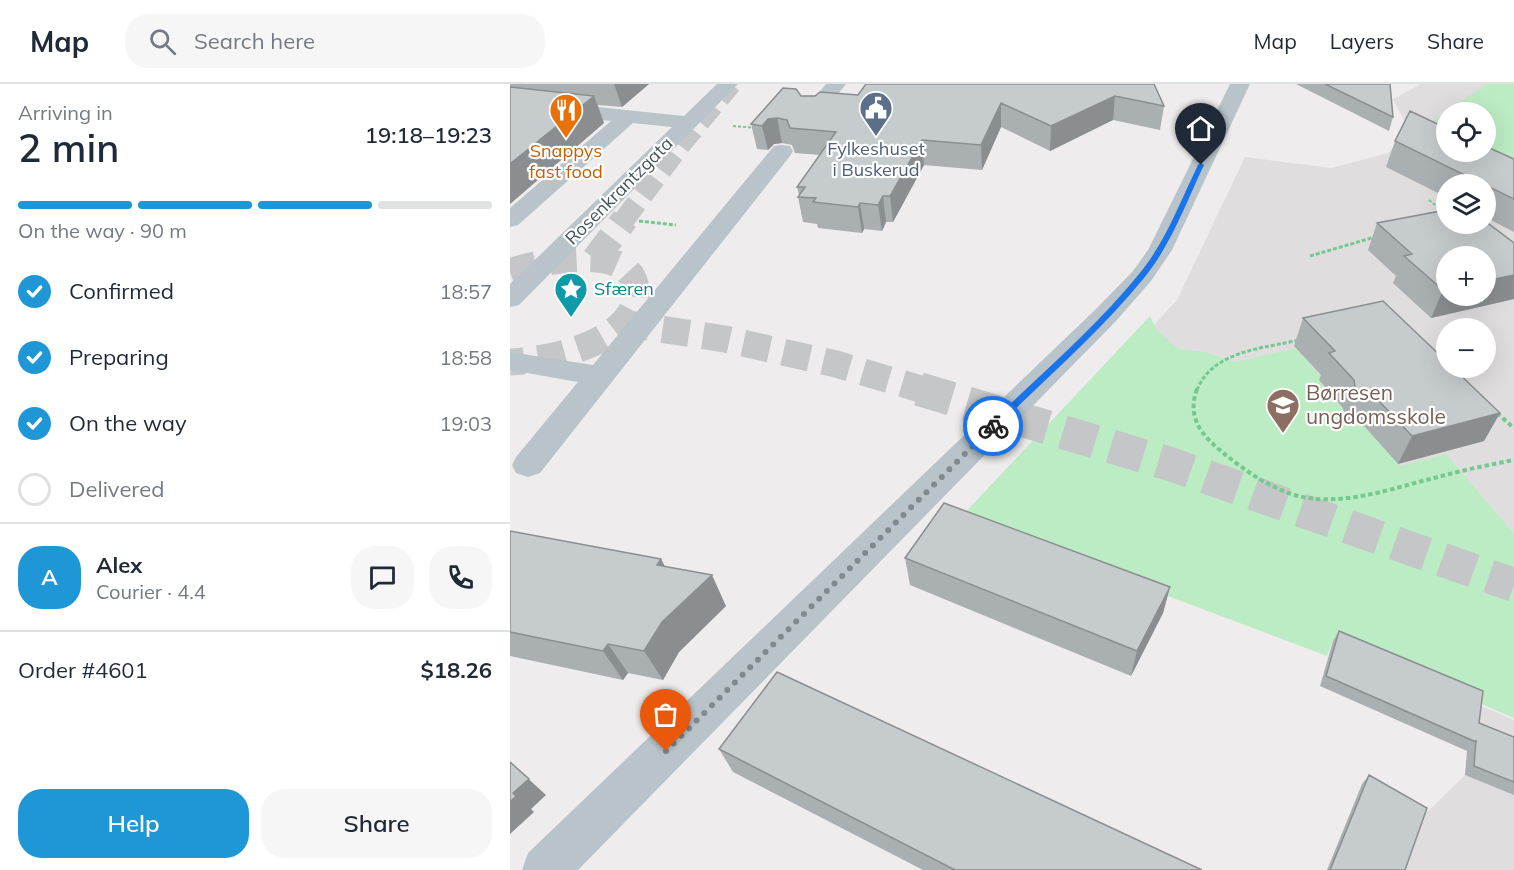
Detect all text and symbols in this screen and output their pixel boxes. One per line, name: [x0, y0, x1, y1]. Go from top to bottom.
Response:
search box: [125, 14, 545, 68]
text: Map: [30, 24, 89, 59]
icon: search: [146, 25, 179, 58]
text: Search here: [194, 27, 315, 55]
text: Map: [1254, 28, 1297, 54]
text: Layers: [1330, 28, 1394, 54]
text: Share: [1427, 28, 1484, 54]
public building icon: Fylkeshuset i Buskerud: [858, 90, 894, 137]
restaurant icon: Snappys fast food: [548, 92, 584, 139]
text: Arriving in: [18, 100, 113, 125]
map controls: [1436, 102, 1496, 378]
button: locate: [1436, 102, 1496, 162]
pin: [1175, 103, 1226, 165]
icon: home: [1184, 112, 1217, 145]
text: 19:18–19:23: [365, 121, 492, 149]
text: 2 min: [18, 123, 119, 172]
street label: Rosenkrantzgata: [560, 132, 677, 249]
place label: Fylkeshuset i Buskerud: [827, 137, 925, 181]
place label: Snappys fast food: [529, 139, 603, 183]
button: layers: [1436, 174, 1496, 234]
text: On the way · 90 m: [18, 218, 187, 243]
button: +: [1436, 246, 1496, 306]
place icon: Sfæren: [553, 271, 589, 318]
icon: check: [18, 275, 51, 308]
text: Confirmed: [69, 277, 174, 305]
place label: Sfæren: [594, 277, 654, 300]
text: 18:57: [439, 279, 492, 304]
button: −: [1436, 318, 1496, 378]
icon: check: [18, 341, 51, 374]
text: Preparing: [69, 343, 169, 371]
text: 18:58: [439, 345, 492, 370]
place label: Børresen ungdomsskole: [1306, 379, 1446, 429]
school or university icon: Børresen ungdomsskole: [1265, 387, 1301, 434]
courier: [963, 396, 1023, 456]
icon: check: [18, 407, 51, 440]
text: On the way: [69, 409, 187, 437]
icon: bike: [977, 410, 1010, 443]
text: 19:03: [439, 411, 492, 436]
text: Delivered: [69, 475, 164, 503]
button: chat: [351, 546, 414, 609]
button: phone: [429, 546, 492, 609]
text: Alex: [96, 551, 142, 579]
text: A: [41, 563, 58, 591]
text: Courier · 4.4: [96, 579, 206, 604]
text: Order #4601: [18, 656, 148, 684]
text: $18.26: [421, 656, 492, 684]
pin: [640, 689, 691, 751]
icon: bag: [649, 698, 682, 731]
button: Help: [18, 789, 249, 858]
button: Share: [261, 789, 492, 858]

